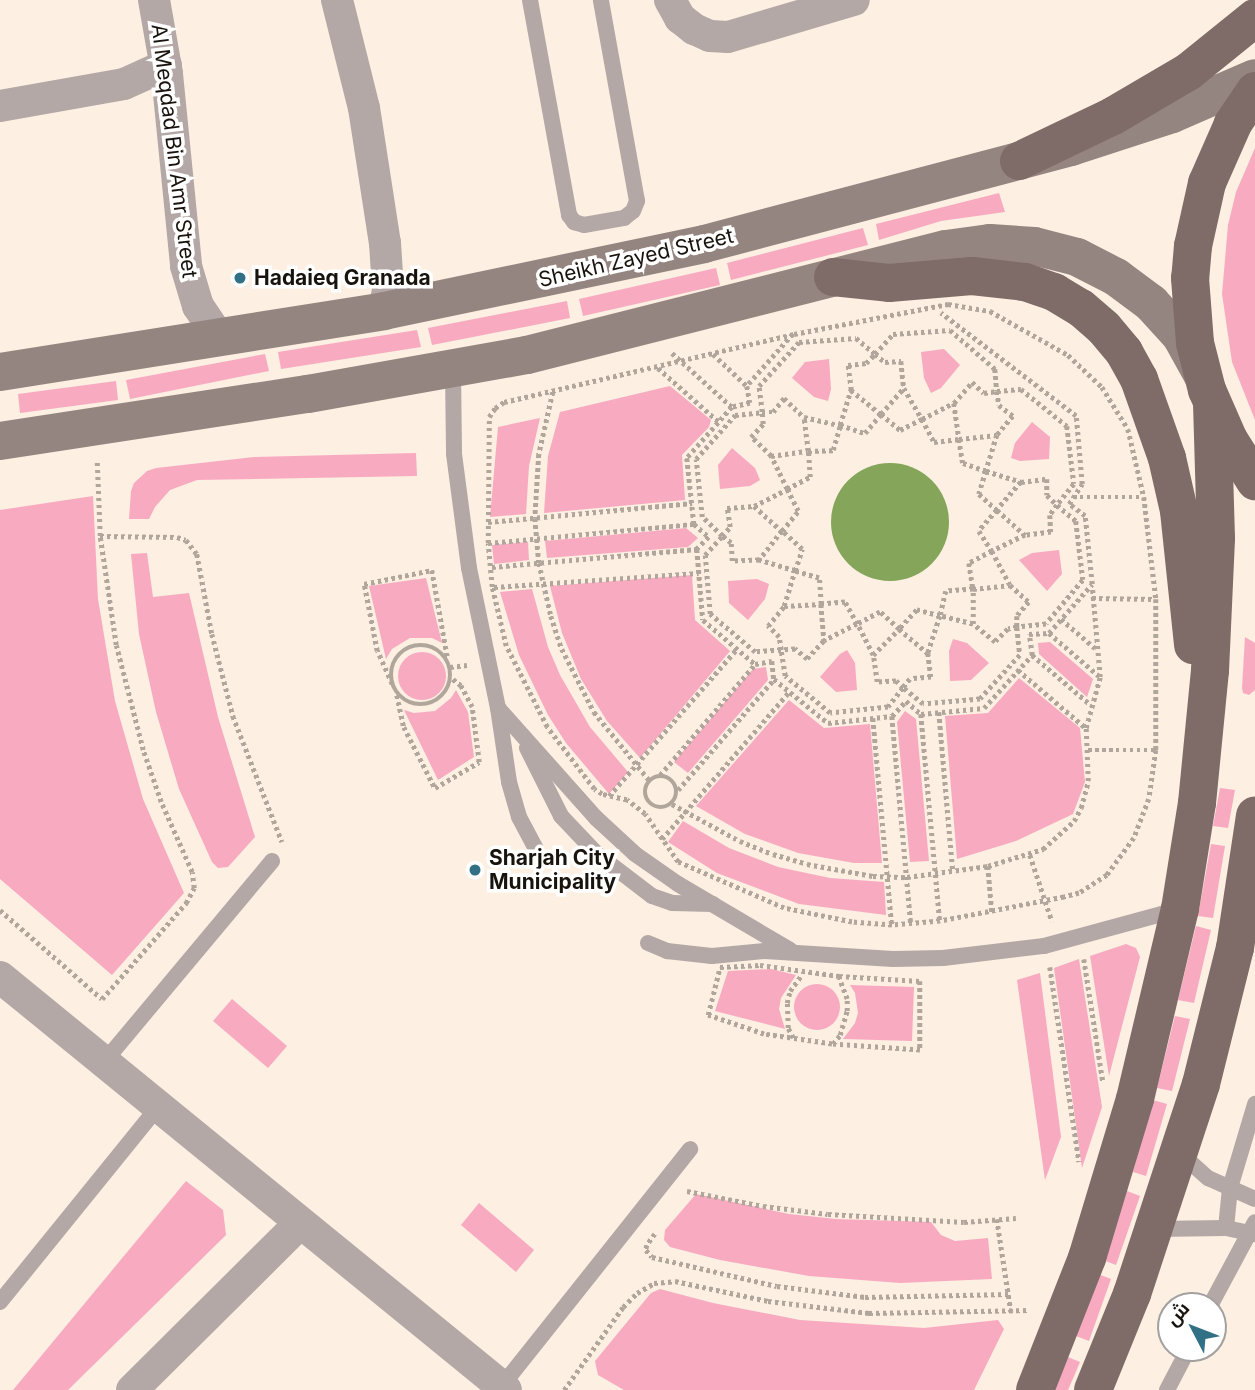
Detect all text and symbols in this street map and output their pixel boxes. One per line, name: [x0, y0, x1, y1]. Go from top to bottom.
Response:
street label: Al Meqdad Bin Amr Street: [146, 22, 202, 280]
street label: Sheikh Zayed Street: [536, 223, 736, 293]
place label: Hadaieq Granada: [254, 265, 431, 291]
marker: Hadaieq Granada: [232, 270, 248, 286]
place label: Sharjah City Municipality: [489, 845, 616, 895]
marker: Sharjah City Municipality: [467, 862, 483, 878]
north arrow: [1157, 1292, 1227, 1362]
text: ش: [1161, 1297, 1194, 1331]

